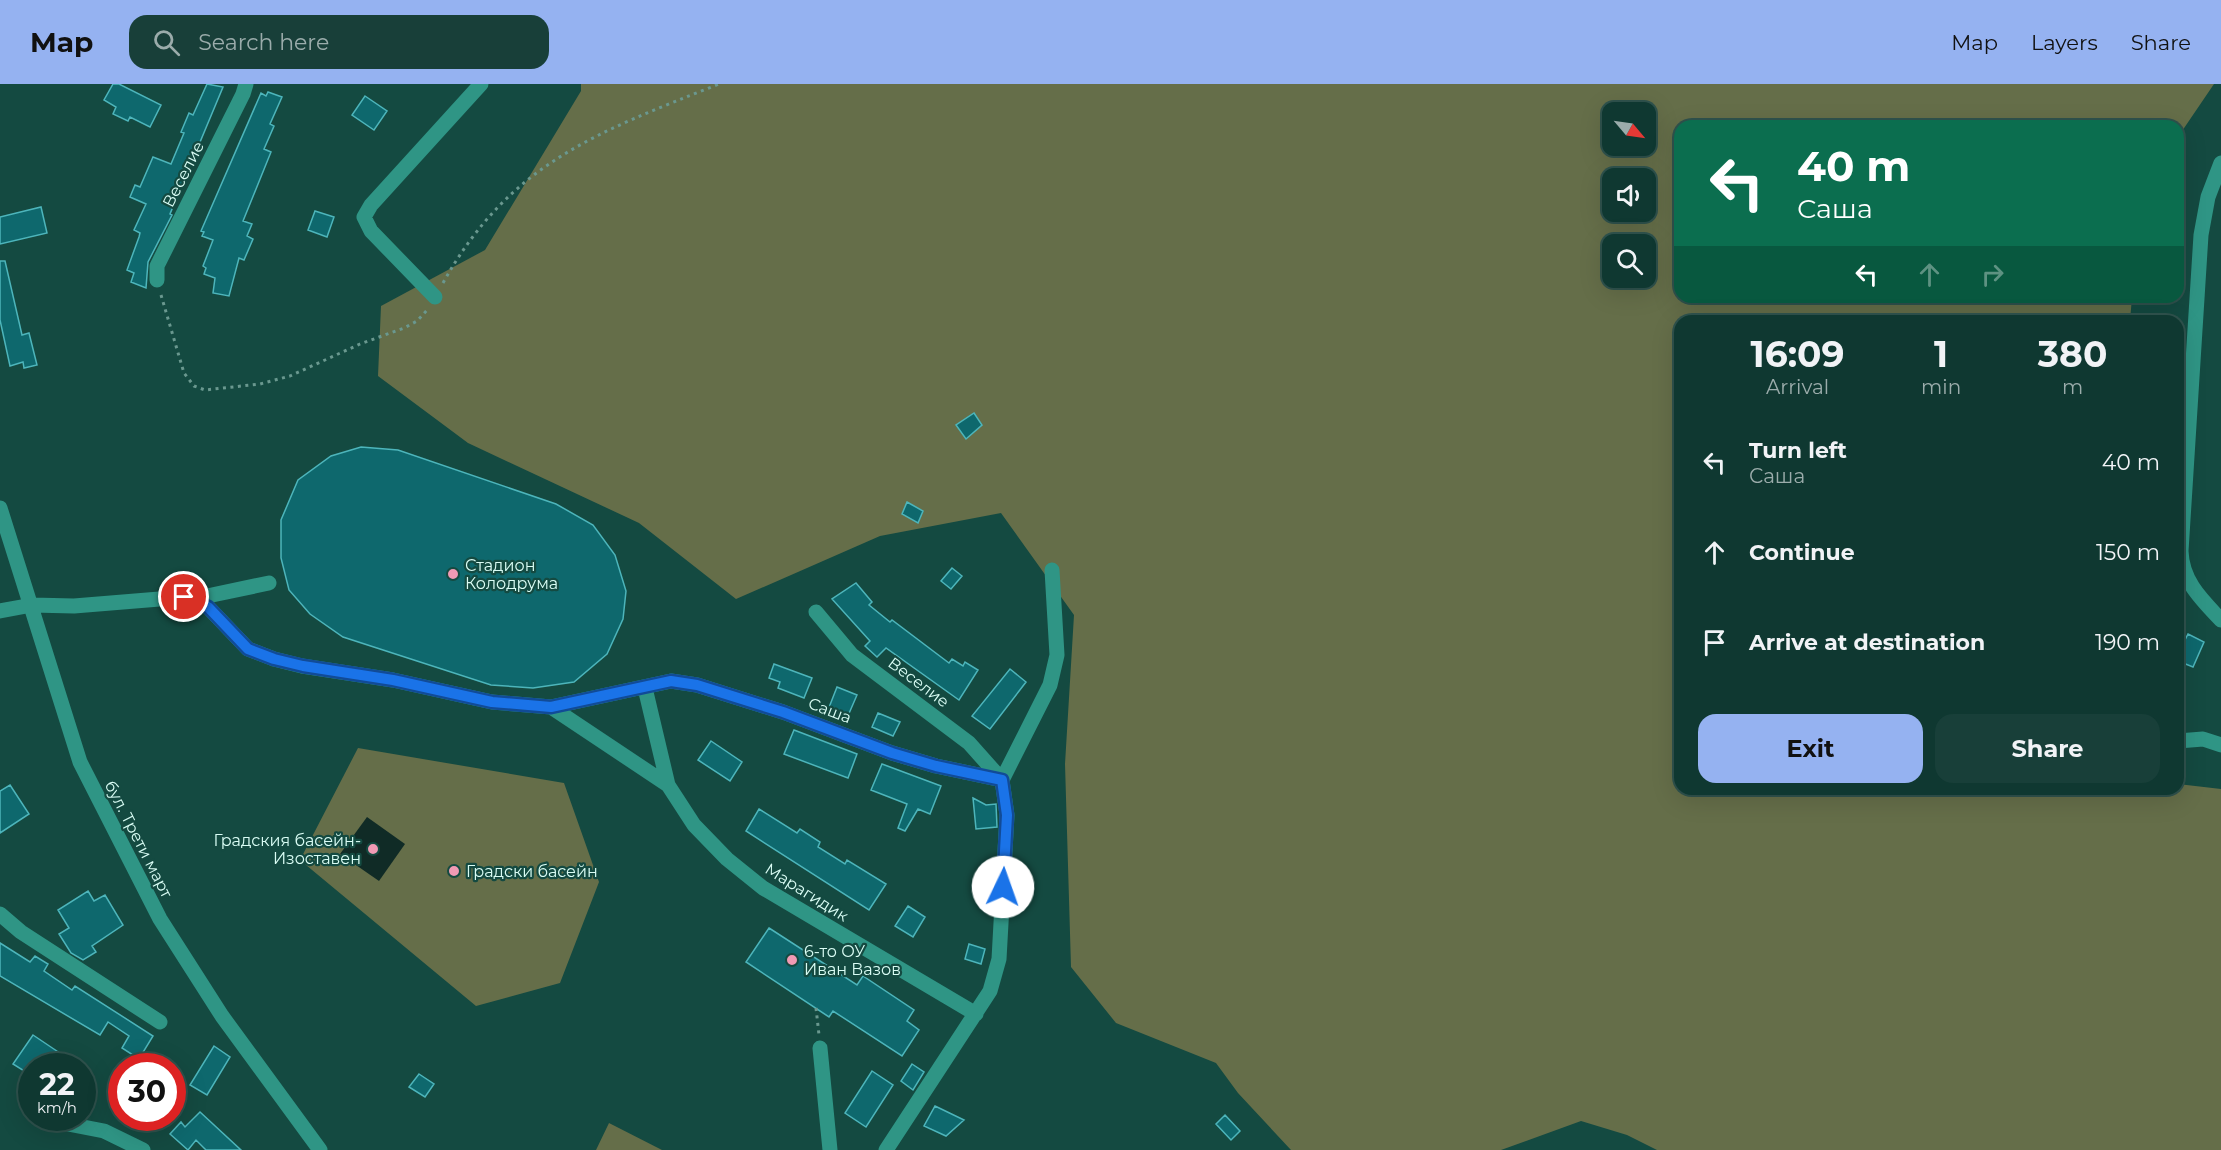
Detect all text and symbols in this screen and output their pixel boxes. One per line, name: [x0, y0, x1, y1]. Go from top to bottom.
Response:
search box: [129, 15, 549, 69]
text: Map: [30, 25, 93, 59]
icon: search: [150, 26, 183, 59]
text: Search here: [198, 29, 329, 56]
text: Map: [1951, 30, 1998, 55]
text: Layers: [2031, 30, 2098, 55]
text: Share: [2131, 30, 2191, 55]
north arrow: [1602, 102, 1656, 156]
map controls: [1602, 102, 1656, 288]
street label: Веселие: [159, 138, 208, 210]
text: 40 m: [1797, 140, 1910, 192]
icon: left: [1698, 144, 1776, 222]
button: sound: [1602, 168, 1656, 222]
text: Саша: [1797, 192, 1873, 225]
button: search: [1602, 234, 1656, 288]
icon: left: [1850, 258, 1883, 291]
icon: ahead: [1913, 258, 1946, 291]
icon: right: [1976, 258, 2009, 291]
text: 16:09: [1751, 332, 1844, 376]
text: 1: [1934, 332, 1948, 376]
text: 380: [2038, 332, 2107, 376]
text: Arrival: [1766, 375, 1829, 399]
text: min: [1921, 375, 1961, 399]
text: m: [2062, 375, 2083, 399]
text: Turn left: [1749, 437, 1847, 464]
icon: left: [1698, 446, 1731, 479]
text: 40 m: [2102, 449, 2160, 476]
text: Саша: [1749, 464, 1805, 488]
icon: ahead: [1698, 536, 1731, 569]
text: Continue: [1749, 539, 1855, 566]
text: 150 m: [2096, 539, 2160, 566]
place label: Стадион Колодрума: [465, 556, 558, 593]
marker: Стадион Колодрума: [446, 567, 460, 581]
pin: [158, 571, 209, 622]
icon: arrive: [167, 580, 200, 613]
icon: arrive: [1698, 626, 1731, 659]
text: Arrive at destination: [1749, 629, 1985, 656]
text: 190 m: [2095, 629, 2160, 656]
street label: Веселие: [884, 653, 953, 711]
street label: Саша: [805, 694, 854, 727]
button: Exit: [1698, 714, 1923, 783]
button: Share: [1935, 714, 2160, 783]
street label: бул. Трети март: [101, 777, 177, 901]
place label: Градския басейн- Изоставен: [213, 831, 361, 868]
marker: Градския басейн- Изоставен: [366, 842, 380, 856]
position arrow: [971, 855, 1035, 919]
street label: Марагидик: [762, 859, 852, 926]
place label: Градски басейн: [466, 862, 598, 881]
marker: Градски басейн: [447, 864, 461, 878]
place label: 6-то ОУ Иван Вазов: [804, 942, 901, 979]
marker: 6-то ОУ Иван Вазов: [785, 953, 799, 967]
speed limit sign: 30: [108, 1053, 186, 1131]
text: 22: [39, 1066, 75, 1103]
text: km/h: [37, 1098, 77, 1117]

